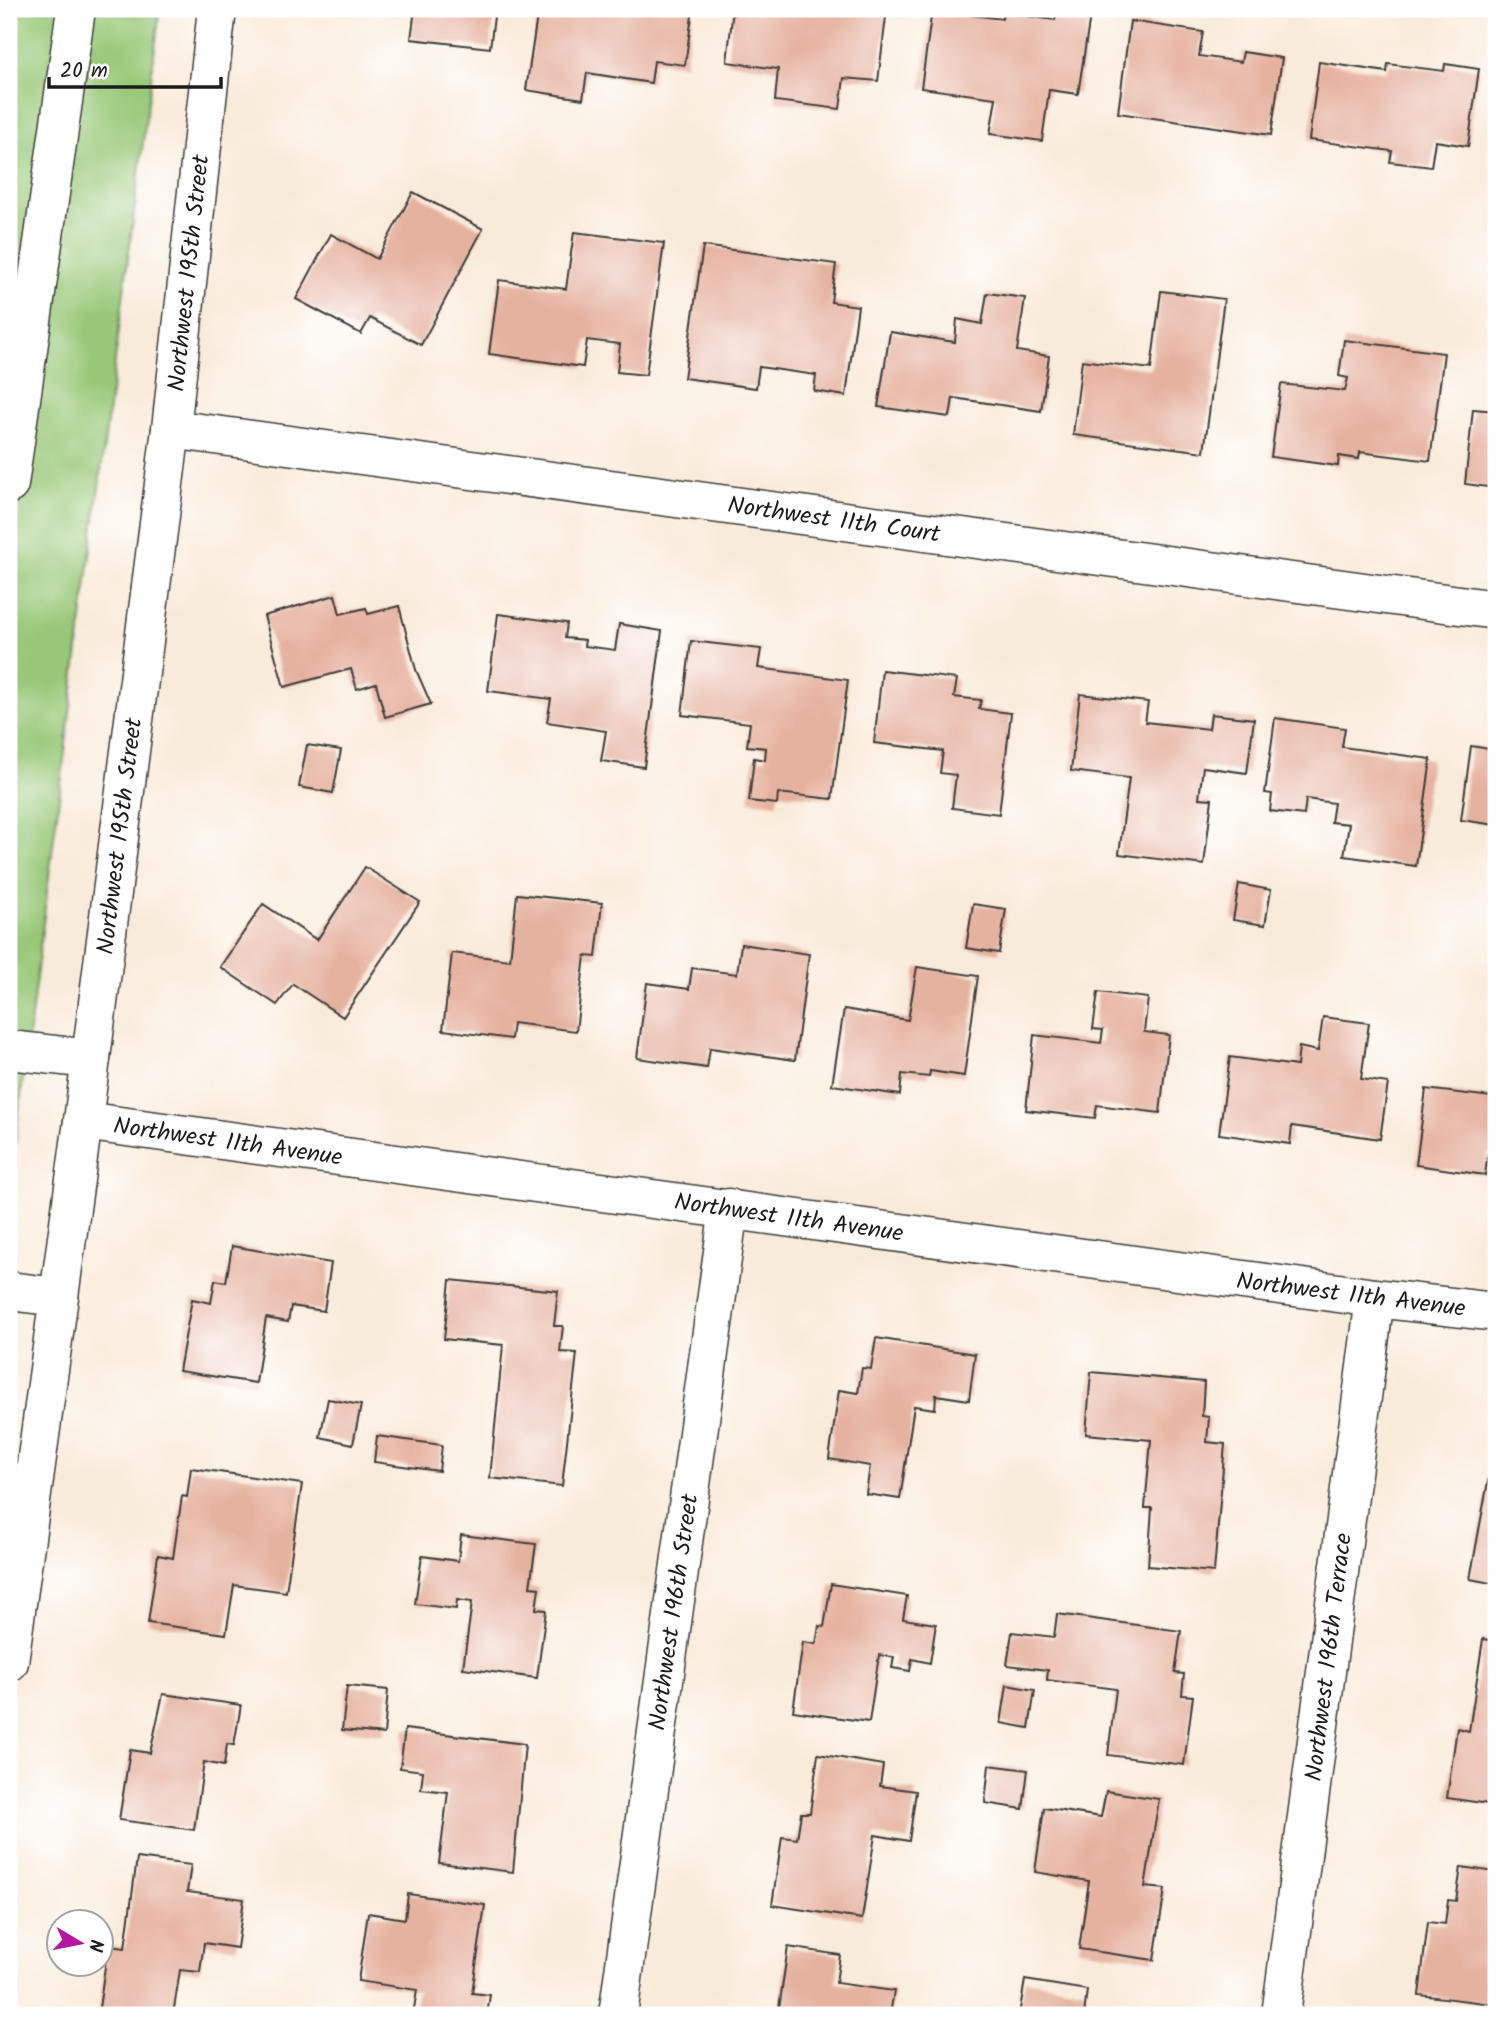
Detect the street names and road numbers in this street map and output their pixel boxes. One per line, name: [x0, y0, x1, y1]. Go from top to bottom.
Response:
street label: Northwest 195th Street: [158, 152, 221, 394]
street label: Northwest 11th Court: [725, 486, 943, 555]
street label: Northwest 195th Street: [87, 715, 154, 957]
street label: Northwest 11th Avenue: [111, 1107, 345, 1178]
street label: Northwest 11th Avenue: [672, 1183, 906, 1254]
street label: Northwest 11th Avenue: [1234, 1262, 1468, 1329]
street label: Northwest 196th Street: [639, 1491, 710, 1733]
street label: Northwest 196th Terrace: [1295, 1531, 1364, 1784]

